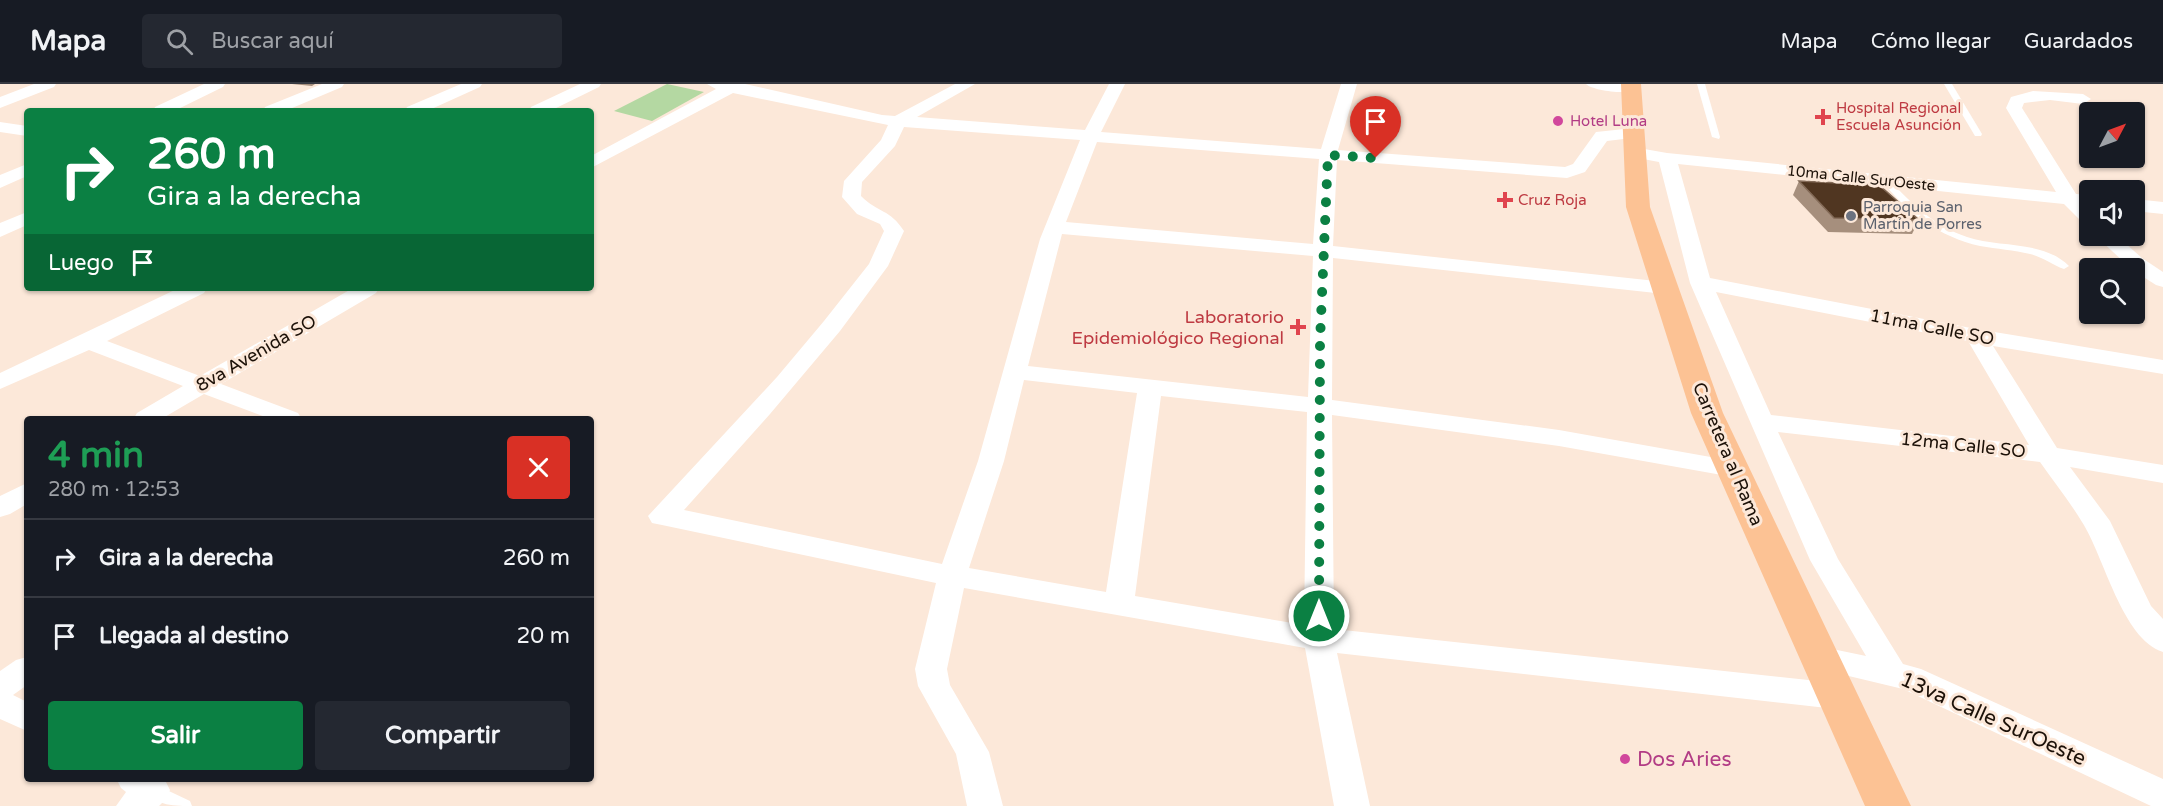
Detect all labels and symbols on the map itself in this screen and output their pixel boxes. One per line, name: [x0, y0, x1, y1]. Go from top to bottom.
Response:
pin: [1350, 96, 1401, 158]
place label: Hospital Regional Escuela Asunción: [1836, 99, 1961, 134]
north arrow: [2079, 102, 2145, 168]
marker: Hospital Regional Escuela Asunción: [1814, 108, 1832, 126]
place label: Hotel Luna: [1570, 112, 1647, 130]
marker: Hotel Luna: [1551, 114, 1565, 128]
street label: 10ma Calle SurOeste: [1786, 161, 1936, 195]
marker: Cruz Roja: [1496, 191, 1514, 209]
place label: Cruz Roja: [1518, 191, 1587, 209]
place label: Parroquia San Martín de Porres: [1863, 198, 1982, 233]
marker: Parroquia San Martín de Porres: [1844, 209, 1858, 223]
street label: 11ma Calle SO: [1868, 304, 1996, 350]
place label: Laboratorio Epidemiológico Regional: [1072, 306, 1284, 349]
street label: 8va Avenida SO: [192, 310, 320, 396]
marker: Laboratorio Epidemiológico Regional: [1289, 318, 1307, 336]
street label: Carretera al Rama: [1688, 379, 1768, 529]
street label: 12ma Calle SO: [1899, 427, 2027, 463]
position arrow: [1287, 584, 1351, 648]
street label: 13va Calle SurOeste: [1896, 667, 2090, 771]
place label: Dos Aries: [1637, 747, 1731, 772]
marker: Dos Aries: [1618, 752, 1632, 766]

